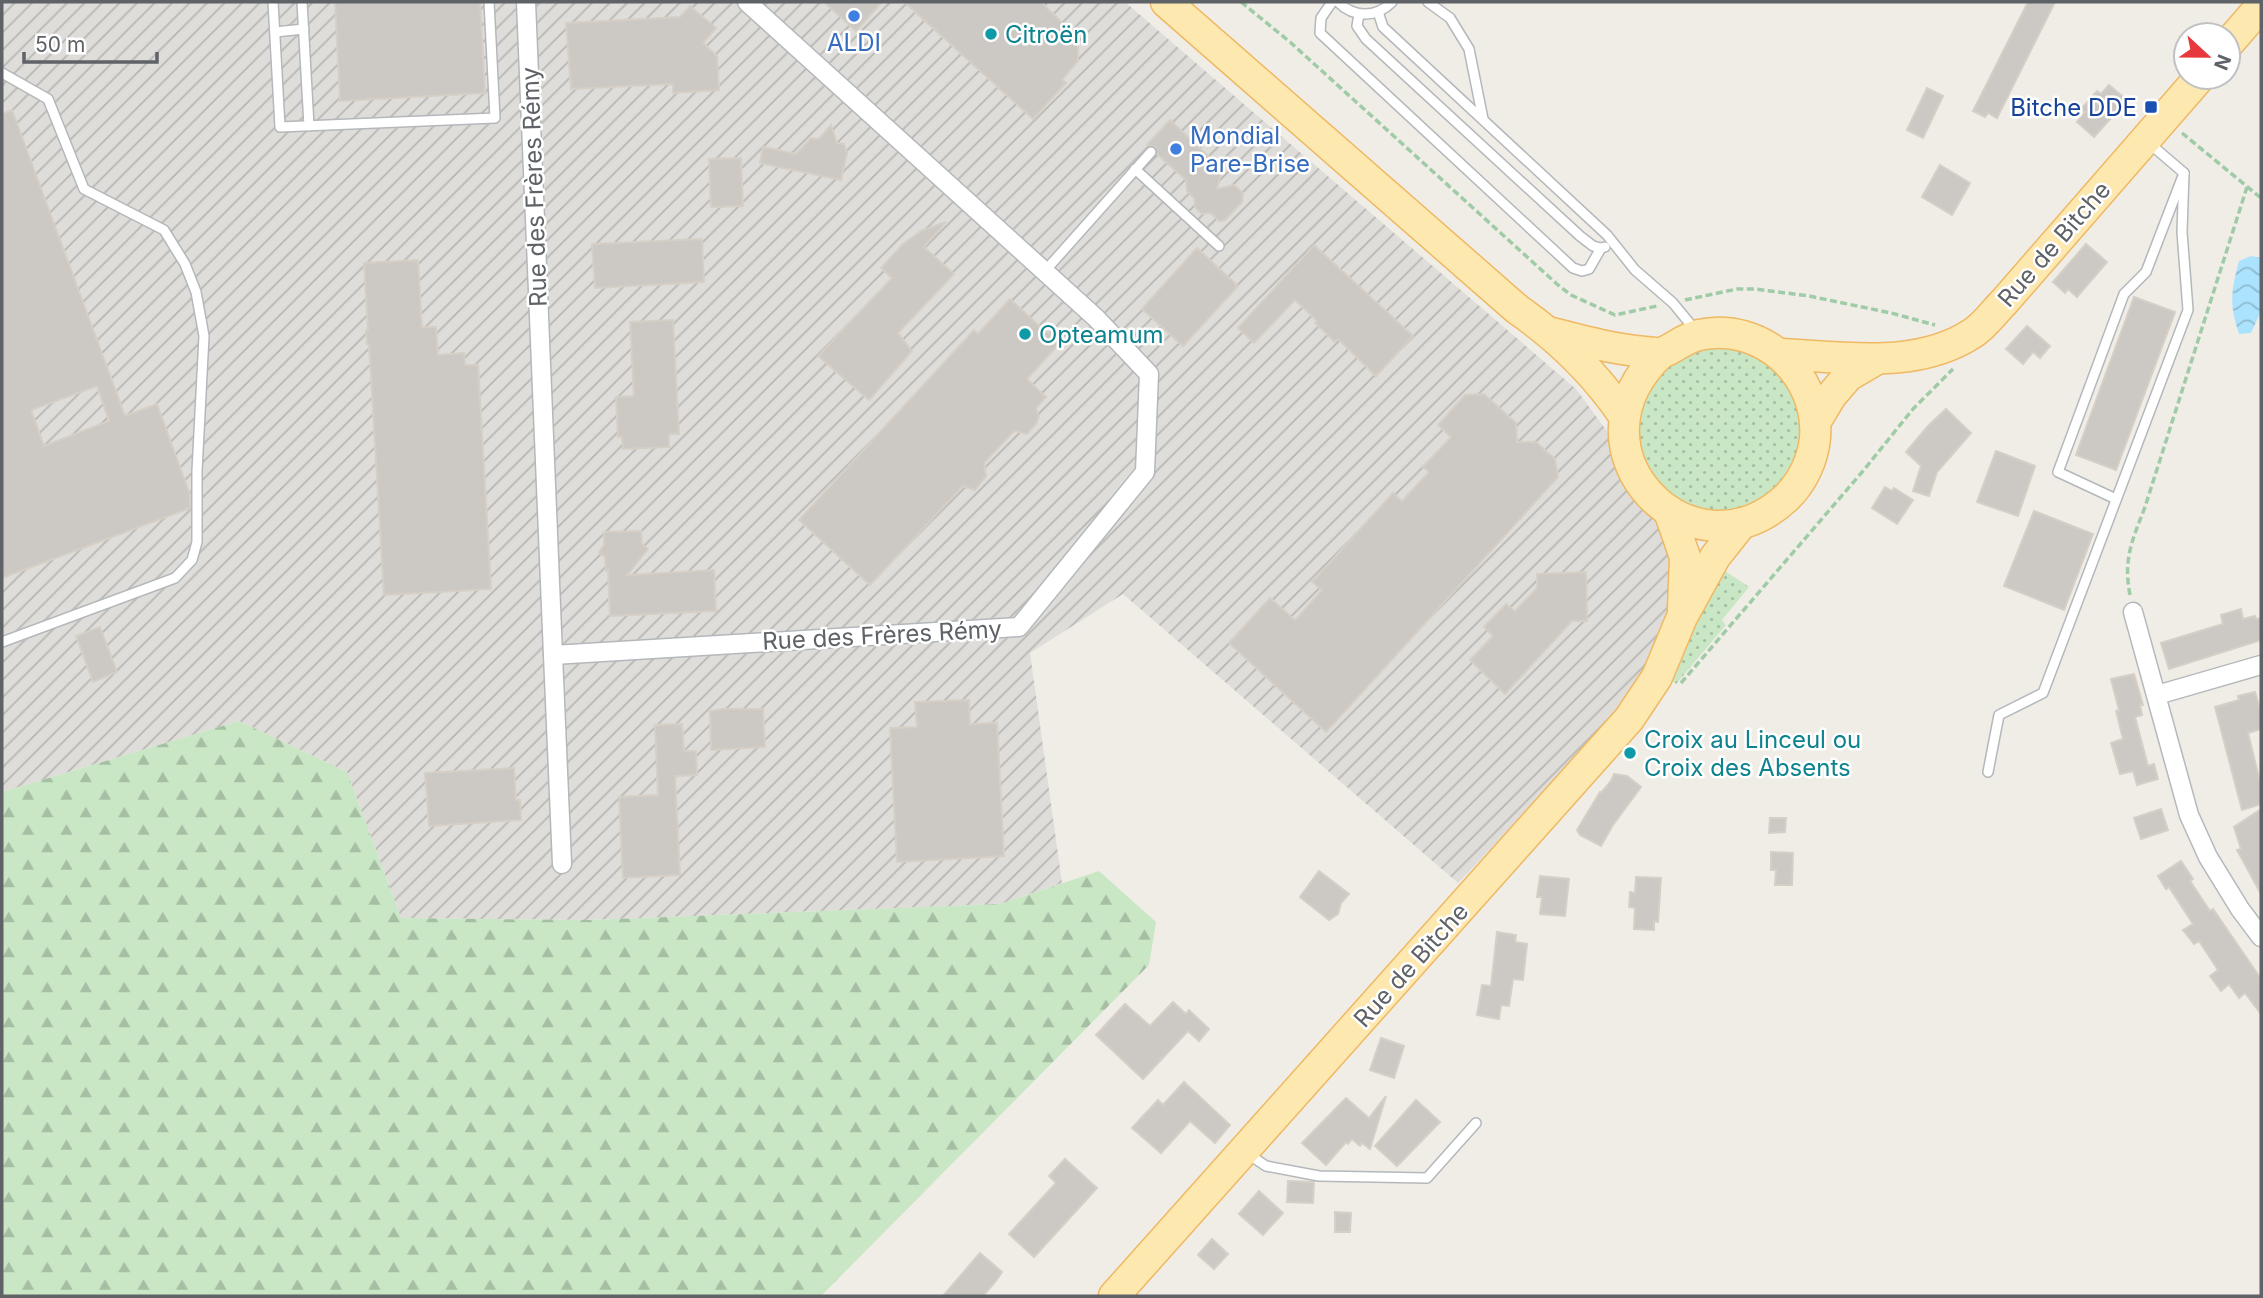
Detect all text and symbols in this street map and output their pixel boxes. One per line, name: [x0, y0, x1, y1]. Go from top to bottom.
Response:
marker: ALDI: [846, 8, 862, 24]
place label: Citroën: [1005, 20, 1087, 49]
scale bar: [24, 21, 158, 65]
north arrow: [2172, 21, 2242, 91]
marker: Citroën: [983, 26, 999, 42]
place label: ALDI: [827, 28, 881, 57]
text: 50 m: [35, 32, 85, 57]
text: N: [2209, 51, 2236, 73]
street label: Rue des Frères Rémy: [515, 67, 553, 307]
place label: Bitche DDE: [2010, 93, 2137, 122]
marker: Bitche DDE: [2143, 99, 2159, 115]
place label: Mondial Pare-Brise: [1190, 121, 1310, 178]
marker: Mondial Pare-Brise: [1168, 141, 1184, 157]
street label: Rue de Bitche: [1992, 175, 2116, 313]
place label: Opteamum: [1039, 320, 1164, 349]
marker: Opteamum: [1017, 326, 1033, 342]
street label: Rue des Frères Rémy: [761, 614, 1003, 656]
place label: Croix au Linceul ou Croix des Absents: [1644, 725, 1861, 782]
marker: Croix au Linceul ou Croix des Absents: [1622, 745, 1638, 761]
street label: Rue de Bitche: [1348, 897, 1474, 1033]

